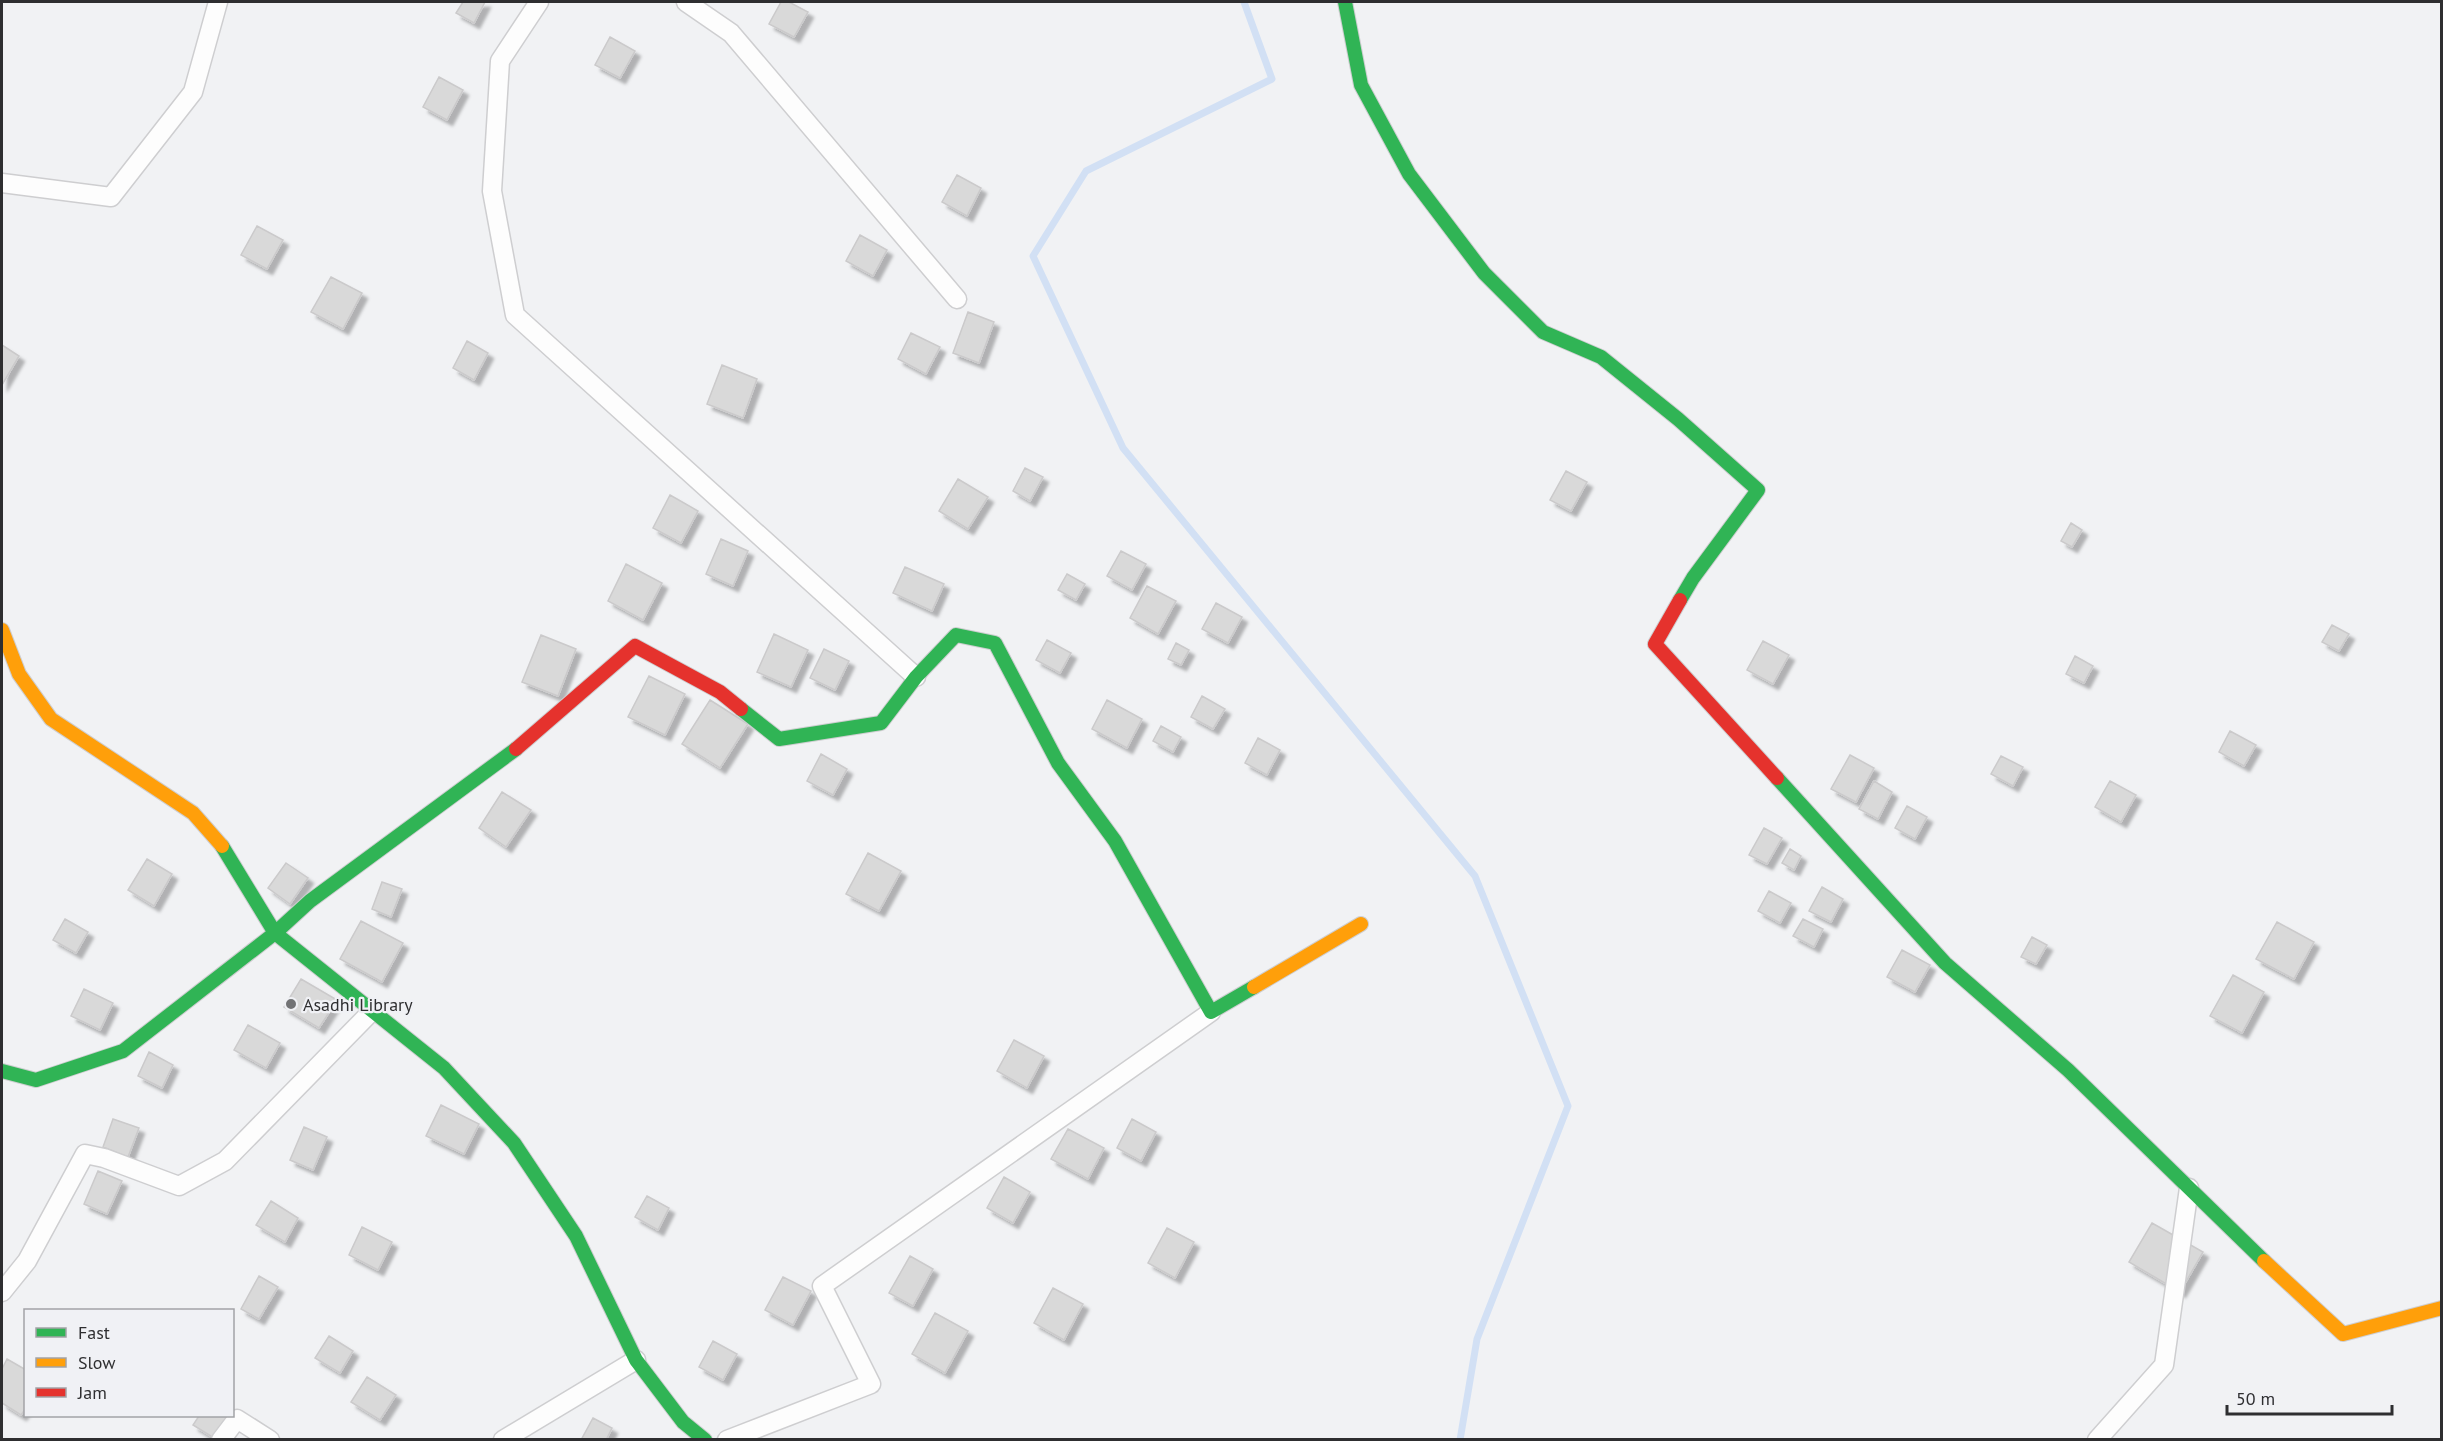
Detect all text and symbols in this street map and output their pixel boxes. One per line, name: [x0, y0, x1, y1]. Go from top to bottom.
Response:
place label: Asadhi Library: [303, 993, 413, 1016]
marker: Asadhi Library: [284, 997, 298, 1011]
legend: [24, 1309, 234, 1417]
text: Fast: [78, 1321, 110, 1344]
text: Slow: [78, 1351, 116, 1374]
scale bar: [2227, 1378, 2392, 1416]
text: Jam: [77, 1381, 107, 1404]
text: 50 m: [2236, 1387, 2275, 1410]

